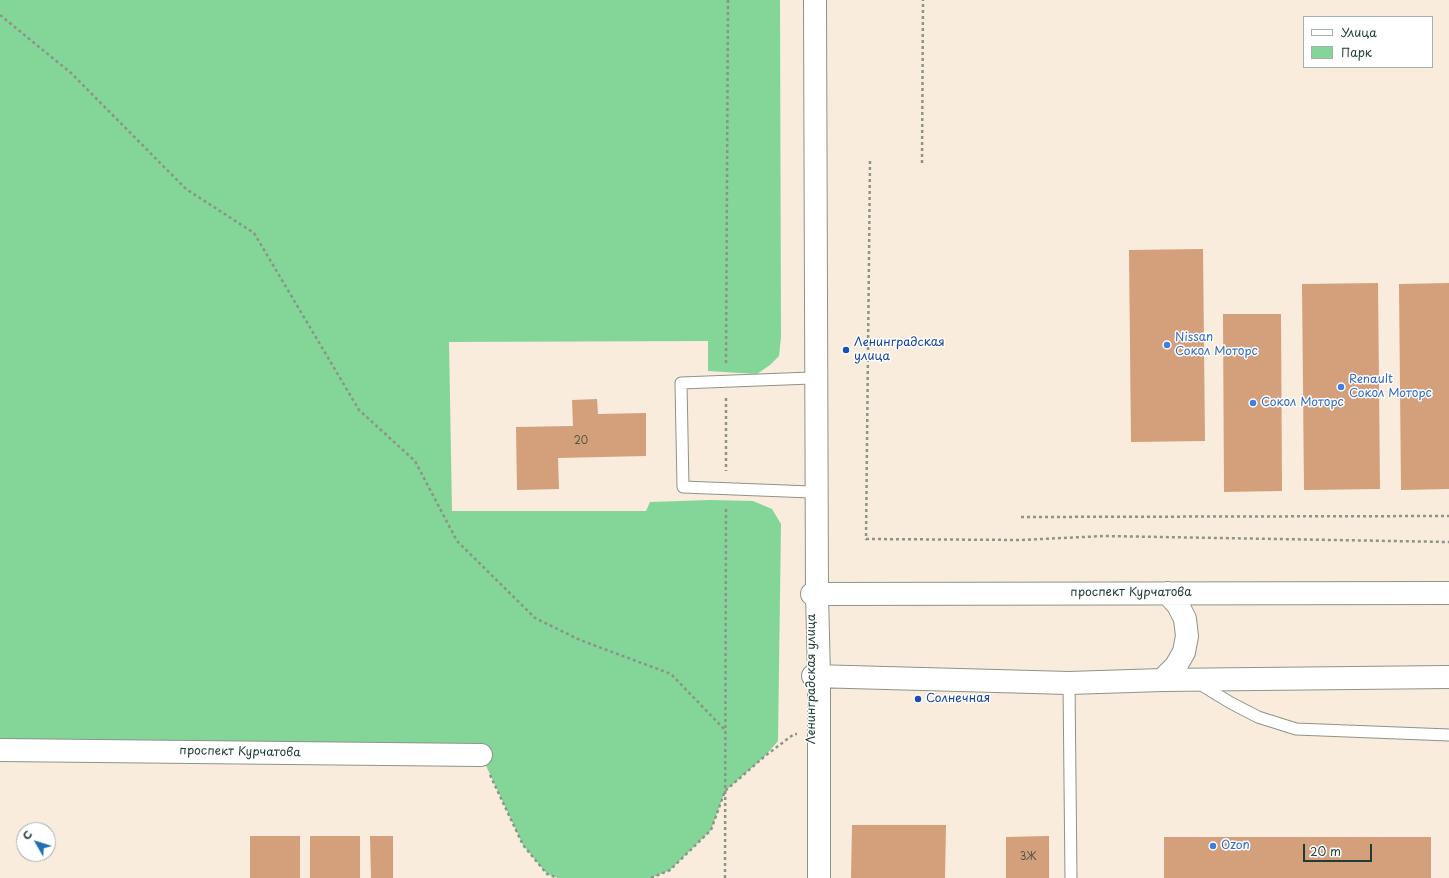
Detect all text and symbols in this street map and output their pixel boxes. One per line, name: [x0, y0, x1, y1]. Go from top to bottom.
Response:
legend: [1303, 16, 1433, 68]
text: Улица: [1341, 23, 1377, 41]
text: Парк: [1341, 43, 1372, 61]
place label: Nissan Сокол Моторс: [1175, 331, 1258, 359]
place label: Ленинградская улица: [854, 336, 945, 364]
marker: Nissan Сокол Моторс: [1162, 340, 1172, 350]
marker: Ленинградская улица: [841, 345, 851, 355]
place label: Renault Сокол Моторс: [1349, 373, 1432, 401]
marker: Renault Сокол Моторс: [1336, 382, 1346, 392]
place label: Сокол Моторс: [1261, 396, 1344, 410]
marker: Сокол Моторс: [1248, 398, 1258, 408]
house number: 20: [574, 435, 588, 447]
street label: проспект Курчатова: [1070, 586, 1192, 600]
street label: Ленинградская улица: [805, 614, 819, 744]
place label: Солнечная: [926, 692, 990, 706]
marker: Солнечная: [913, 694, 923, 704]
street label: проспект Курчатова: [179, 744, 301, 760]
north arrow: [16, 822, 56, 862]
text: С: [18, 826, 36, 843]
scale bar: [1305, 836, 1374, 862]
place label: Ozon: [1221, 839, 1250, 853]
marker: Ozon: [1208, 841, 1218, 851]
text: 20 m: [1310, 842, 1341, 860]
house number: 3Ж: [1020, 851, 1036, 863]

